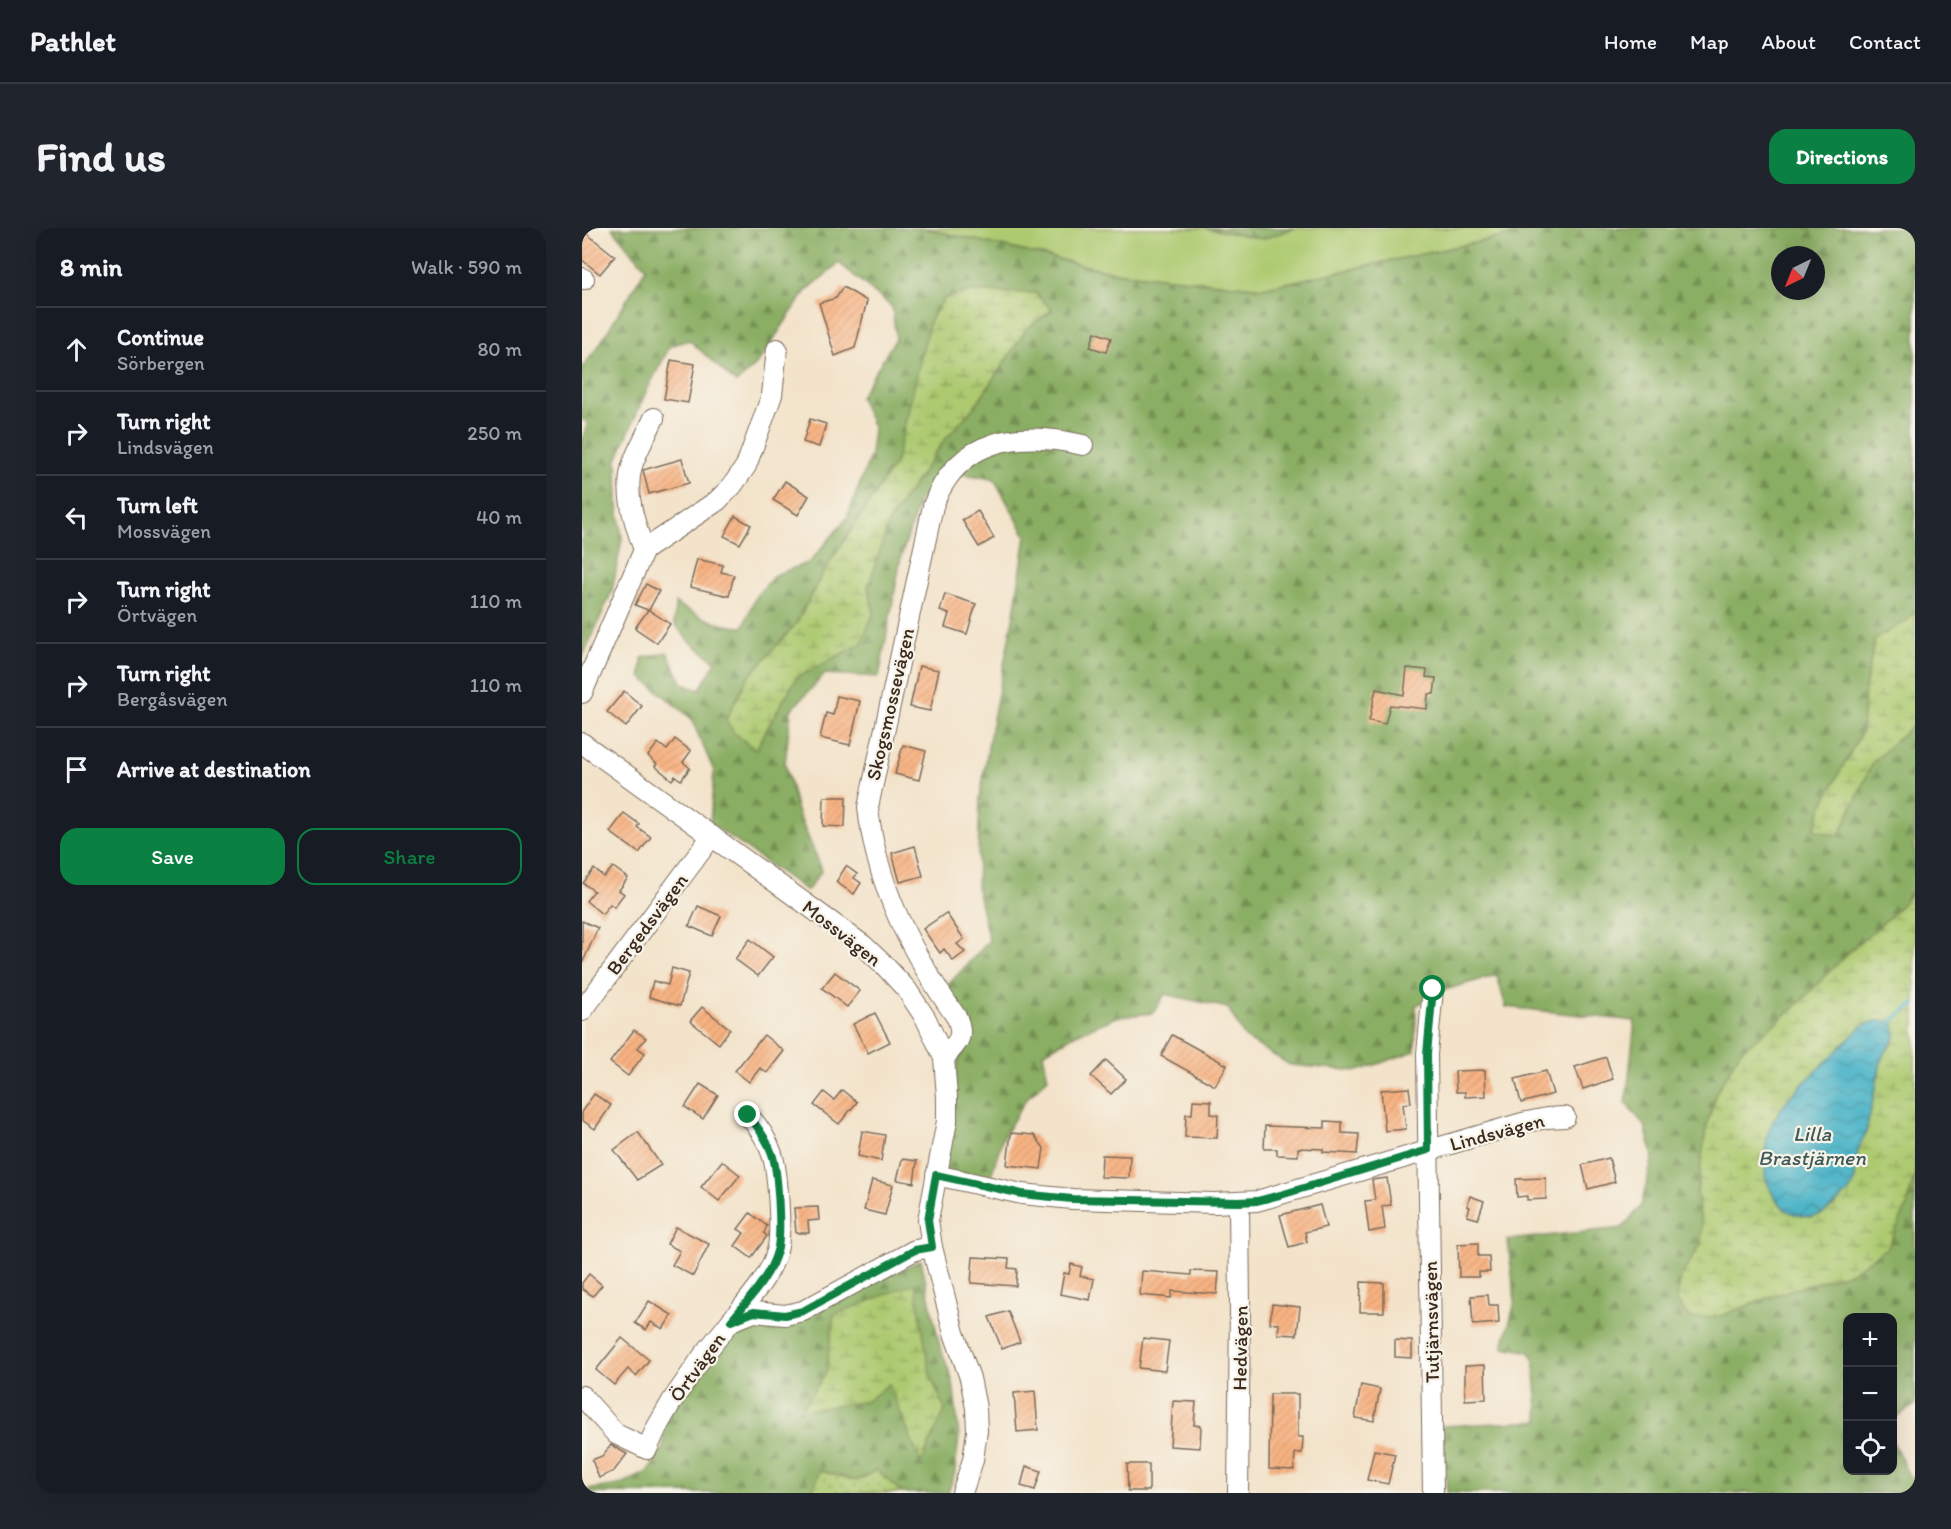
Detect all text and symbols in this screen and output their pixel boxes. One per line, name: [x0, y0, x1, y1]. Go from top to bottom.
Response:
text: Pathlet: [30, 24, 116, 58]
text: Home: [1604, 29, 1657, 54]
text: Map: [1690, 29, 1729, 54]
text: About: [1762, 29, 1816, 54]
text: Contact: [1849, 29, 1921, 54]
button: Directions: [1769, 129, 1915, 184]
text: Find us: [36, 131, 166, 182]
north arrow: [1771, 246, 1825, 300]
text: 8 min: [60, 251, 122, 283]
text: Walk · 590 m: [411, 255, 522, 279]
text: Continue: [117, 324, 204, 351]
icon: ahead: [60, 333, 93, 366]
text: 80 m: [477, 337, 522, 361]
text: Sörbergen: [117, 351, 205, 375]
text: Turn right: [117, 408, 211, 435]
icon: right: [60, 417, 93, 450]
text: 250 m: [467, 421, 522, 445]
text: Lindsvägen: [117, 435, 214, 459]
text: Turn left: [117, 492, 198, 519]
icon: left: [60, 501, 93, 534]
text: 40 m: [476, 505, 522, 529]
text: Mossvägen: [117, 519, 211, 543]
text: Turn right: [117, 576, 211, 603]
icon: right: [60, 585, 93, 618]
text: 110 m: [470, 589, 522, 613]
text: Örtvägen: [117, 603, 197, 627]
street label: Skogsmossevägen: [861, 625, 919, 783]
text: Turn right: [117, 660, 211, 687]
icon: right: [60, 669, 93, 702]
text: 110 m: [470, 673, 522, 697]
text: Bergåsvägen: [117, 687, 228, 711]
icon: arrive: [60, 753, 93, 786]
text: Arrive at destination: [117, 756, 311, 783]
button: Save: [60, 828, 285, 885]
button: Share: [297, 828, 522, 885]
street label: Bergedsvägen: [601, 869, 693, 979]
street label: Mossvägen: [798, 895, 887, 972]
route start: [1419, 975, 1445, 1001]
route end: [734, 1101, 760, 1127]
street label: Lindsvägen: [1447, 1108, 1547, 1156]
water label: Lilla Brastjärnen: [1758, 1121, 1866, 1170]
street label: Tutjärnsvägen: [1418, 1260, 1444, 1383]
street label: Hedvägen: [1227, 1305, 1253, 1391]
map controls: [1843, 1313, 1897, 1475]
button: +: [1843, 1313, 1897, 1367]
street label: Örtvägen: [664, 1327, 730, 1406]
button: −: [1843, 1367, 1897, 1421]
button: locate: [1843, 1421, 1897, 1475]

